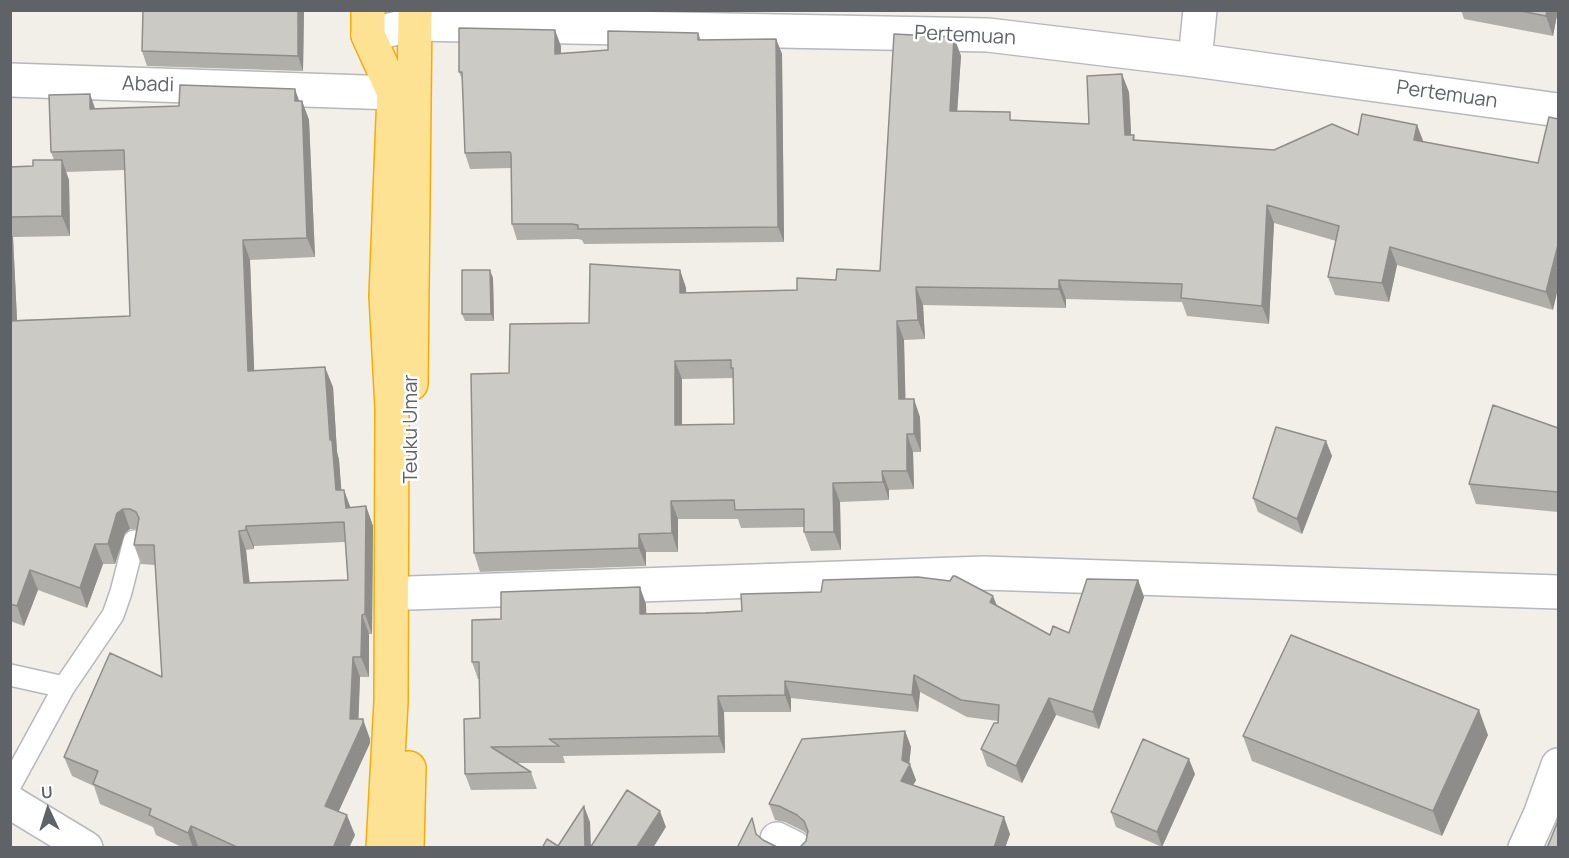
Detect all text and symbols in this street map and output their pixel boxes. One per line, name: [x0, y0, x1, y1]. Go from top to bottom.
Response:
street label: Pertemuan: [914, 21, 1016, 51]
street label: Abadi: [122, 72, 174, 98]
street label: Pertemuan: [1395, 76, 1499, 114]
street label: Teuku Umar: [399, 374, 423, 484]
north arrow: [18, 780, 78, 840]
text: U: [40, 781, 53, 803]

